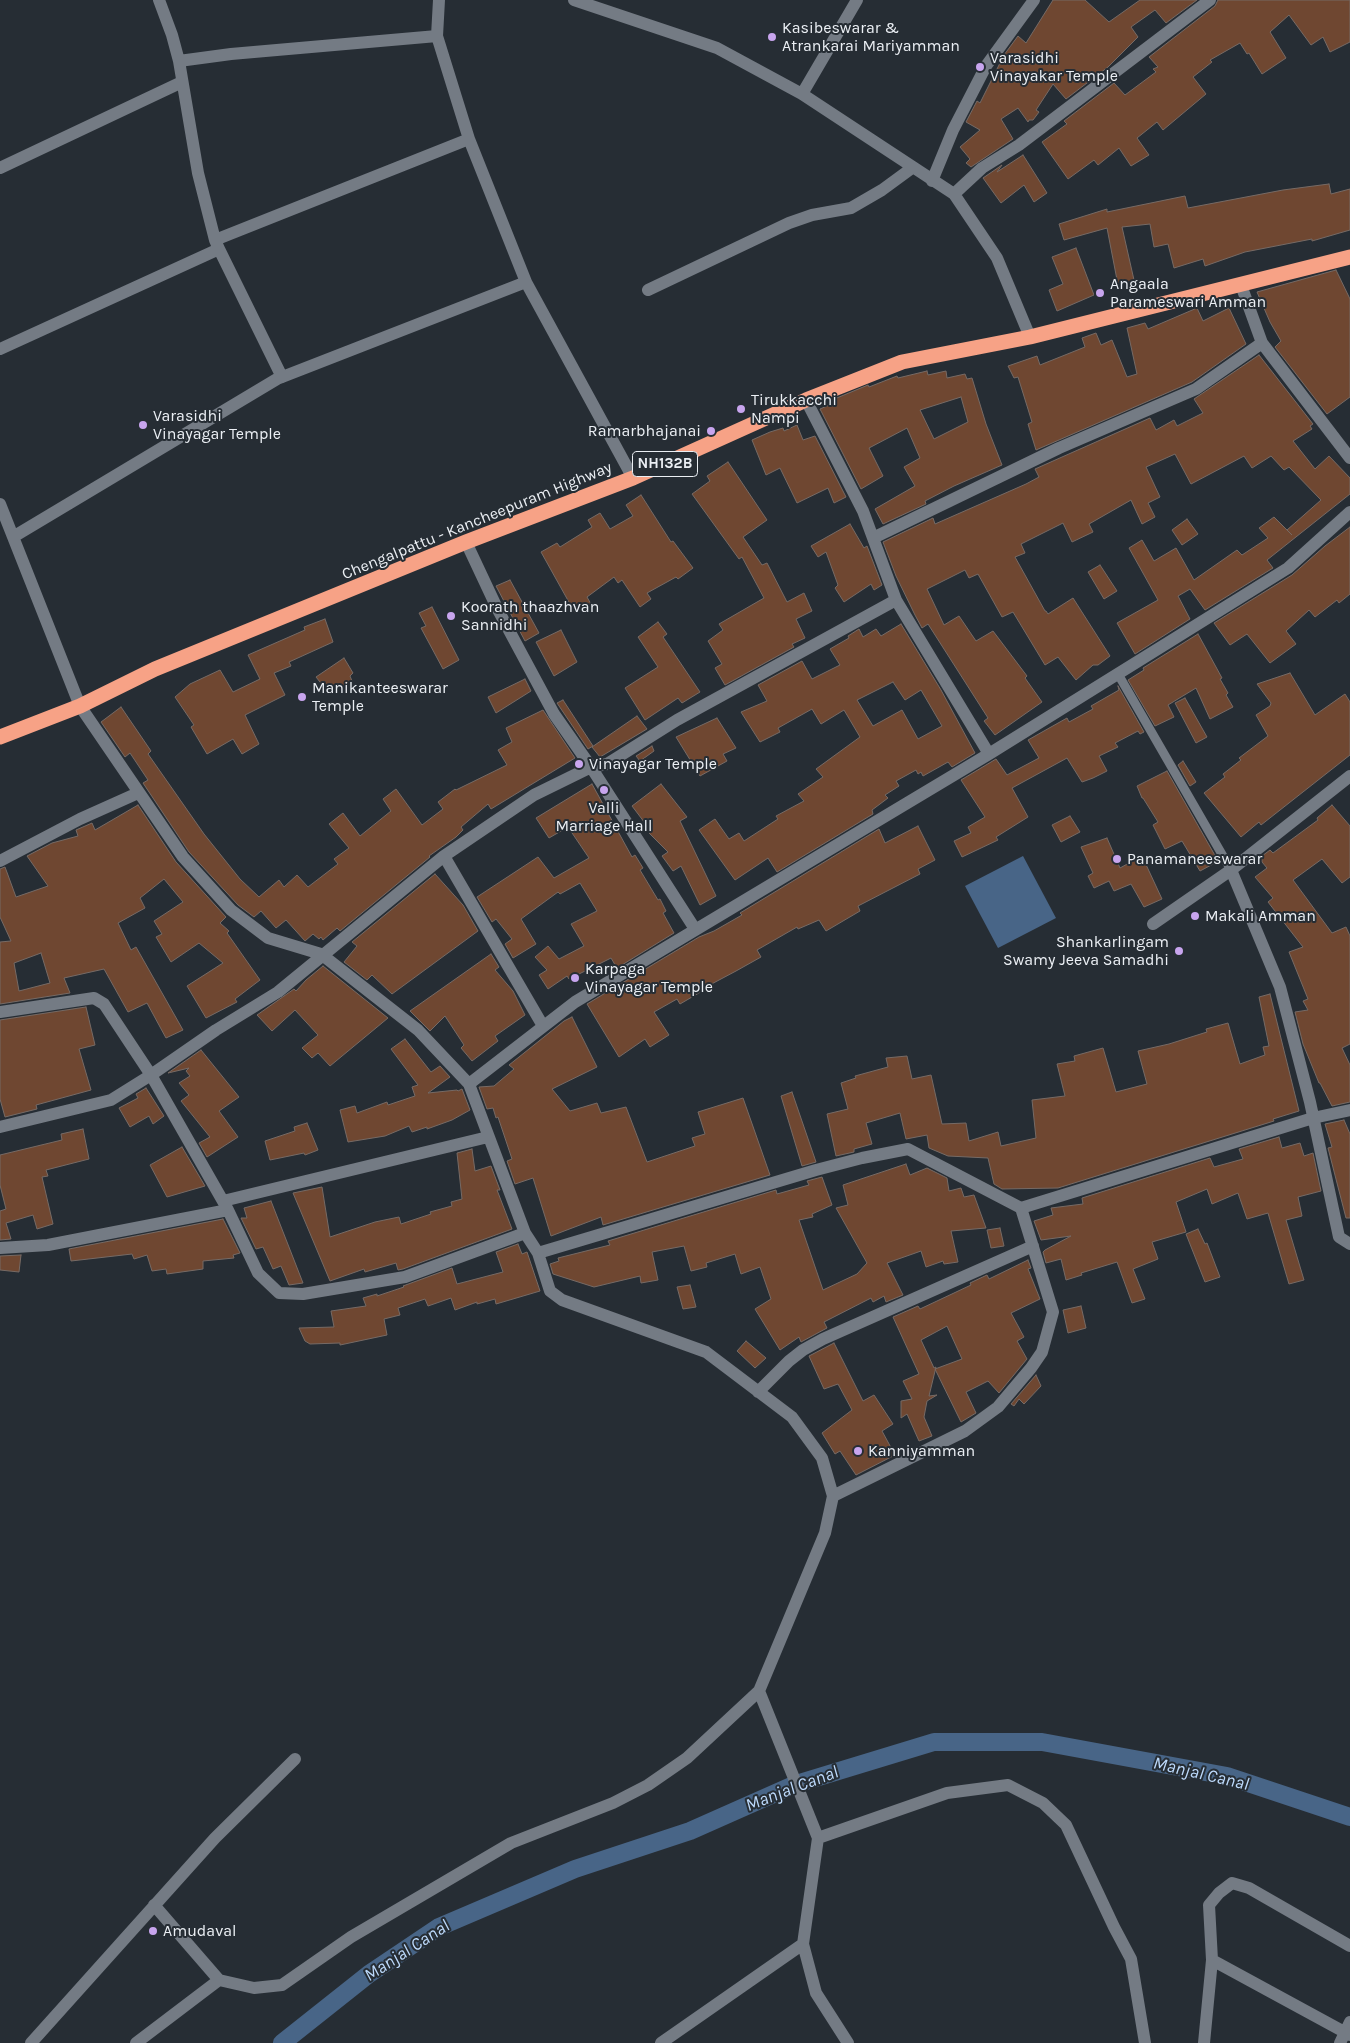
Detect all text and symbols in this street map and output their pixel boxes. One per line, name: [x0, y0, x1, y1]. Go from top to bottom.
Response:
place label: Kasibeswarar & Atrankarai Mariyamman: [782, 18, 960, 56]
marker: Kasibeswarar & Atrankarai Mariyamman: [766, 31, 778, 43]
place label: Varasidhi Vinayakar Temple: [990, 48, 1118, 86]
marker: Varasidhi Vinayakar Temple: [974, 61, 986, 73]
place label: Angaala Parameswari Amman: [1110, 274, 1266, 312]
marker: Angaala Parameswari Amman: [1094, 287, 1106, 299]
place label: Tirukkacchi Nampi: [751, 390, 837, 428]
marker: Tirukkacchi Nampi: [735, 403, 747, 415]
place label: Varasidhi Vinayagar Temple: [153, 406, 281, 444]
marker: Varasidhi Vinayagar Temple: [137, 419, 149, 431]
place label: Ramarbhajanai: [588, 421, 701, 441]
marker: Ramarbhajanai: [705, 425, 717, 437]
road number: NH132B: [632, 452, 698, 476]
street label: Chengalpattu - Kancheepuram Highway: [339, 458, 615, 584]
place label: Koorath thaazhvan Sannidhi: [461, 597, 599, 635]
marker: Koorath thaazhvan Sannidhi: [445, 610, 457, 622]
place label: Manikanteeswarar Temple: [312, 678, 448, 716]
marker: Manikanteeswarar Temple: [296, 691, 308, 703]
place label: Vinayagar Temple: [589, 754, 717, 774]
marker: Vinayagar Temple: [573, 758, 585, 770]
marker: Valli Marriage Hall: [598, 784, 610, 796]
place label: Valli Marriage Hall: [555, 798, 653, 836]
place label: Panamaneeswarar: [1127, 849, 1262, 869]
marker: Panamaneeswarar: [1111, 853, 1123, 865]
place label: Makali Amman: [1205, 906, 1316, 926]
marker: Makali Amman: [1189, 910, 1201, 922]
place label: Shankarlingam Swamy Jeeva Samadhi: [1003, 932, 1169, 970]
marker: Shankarlingam Swamy Jeeva Samadhi: [1173, 945, 1185, 957]
place label: Karpaga Vinayagar Temple: [585, 959, 713, 997]
marker: Karpaga Vinayagar Temple: [569, 972, 581, 984]
place label: Kanniyamman: [868, 1441, 975, 1461]
marker: Kanniyamman: [852, 1445, 864, 1457]
water label: Manjal Canal: [1151, 1753, 1251, 1795]
water label: Manjal Canal: [743, 1761, 841, 1817]
water label: Manjal Canal: [360, 1915, 454, 1987]
place label: Amudaval: [163, 1921, 236, 1941]
marker: Amudaval: [147, 1925, 159, 1937]

